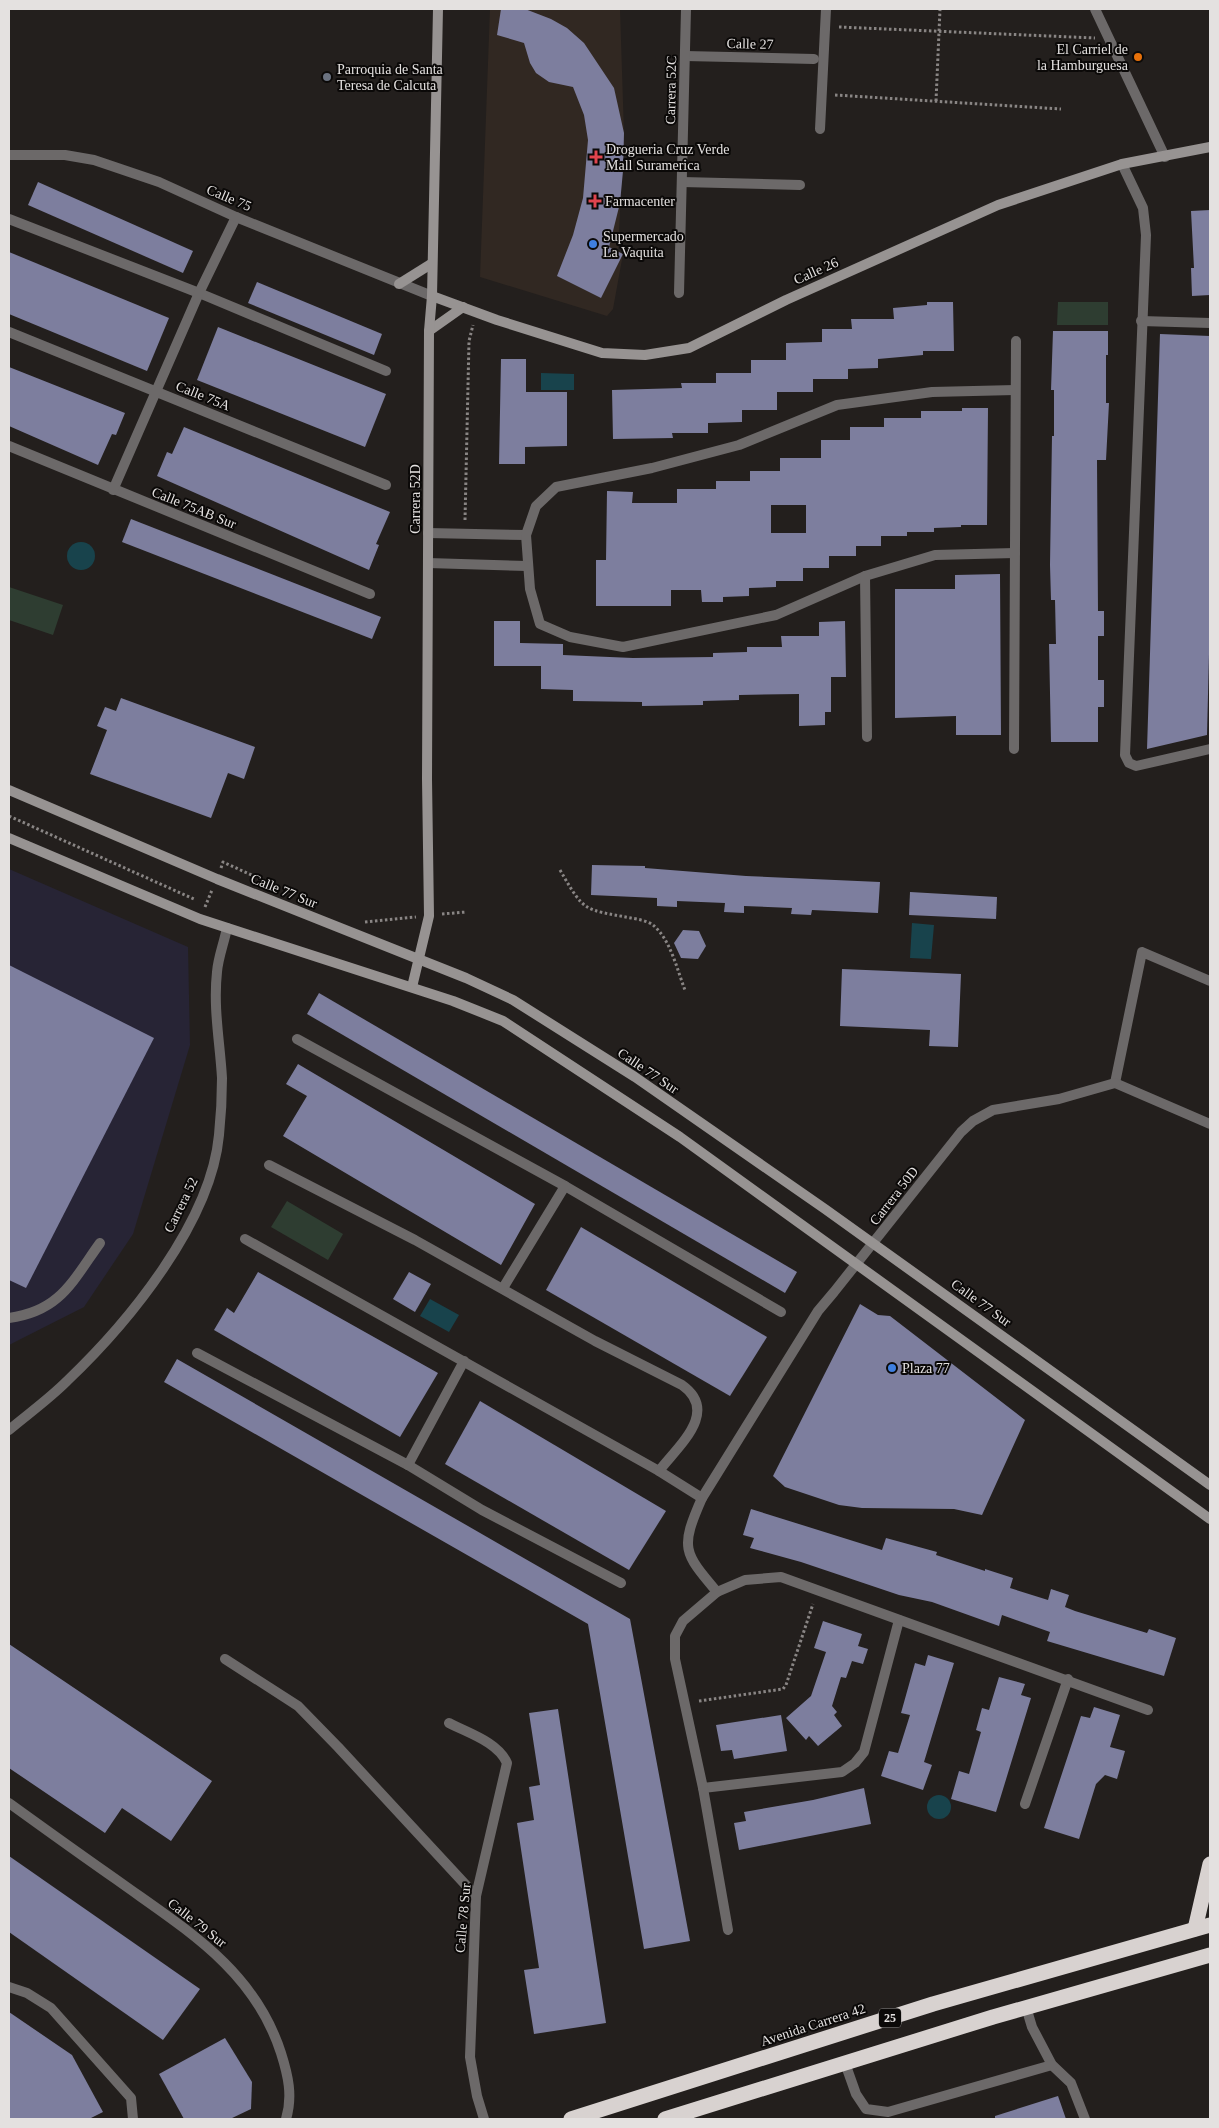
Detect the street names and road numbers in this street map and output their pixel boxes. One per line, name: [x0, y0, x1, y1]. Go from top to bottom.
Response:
street label: Calle 27: [726, 36, 774, 52]
street label: Carrera 52C: [663, 55, 679, 125]
street label: Calle 75: [204, 182, 254, 214]
street label: Calle 26: [791, 255, 841, 287]
street label: Calle 75A: [174, 378, 233, 414]
street label: Carrera 52D: [408, 464, 423, 534]
street label: Calle 75AB Sur: [150, 484, 239, 532]
street label: Calle 77 Sur: [249, 871, 320, 911]
street label: Calle 77 Sur: [615, 1045, 681, 1097]
street label: Carrera 50D: [867, 1164, 921, 1228]
street label: Carrera 52: [161, 1175, 201, 1235]
street label: Calle 77 Sur: [948, 1276, 1014, 1330]
street label: Calle 78 Sur: [452, 1882, 474, 1954]
street label: Calle 79 Sur: [165, 1896, 229, 1951]
street label: Avenida Carrera 42: [759, 2001, 867, 2049]
road number: 25: [879, 2009, 901, 2028]

